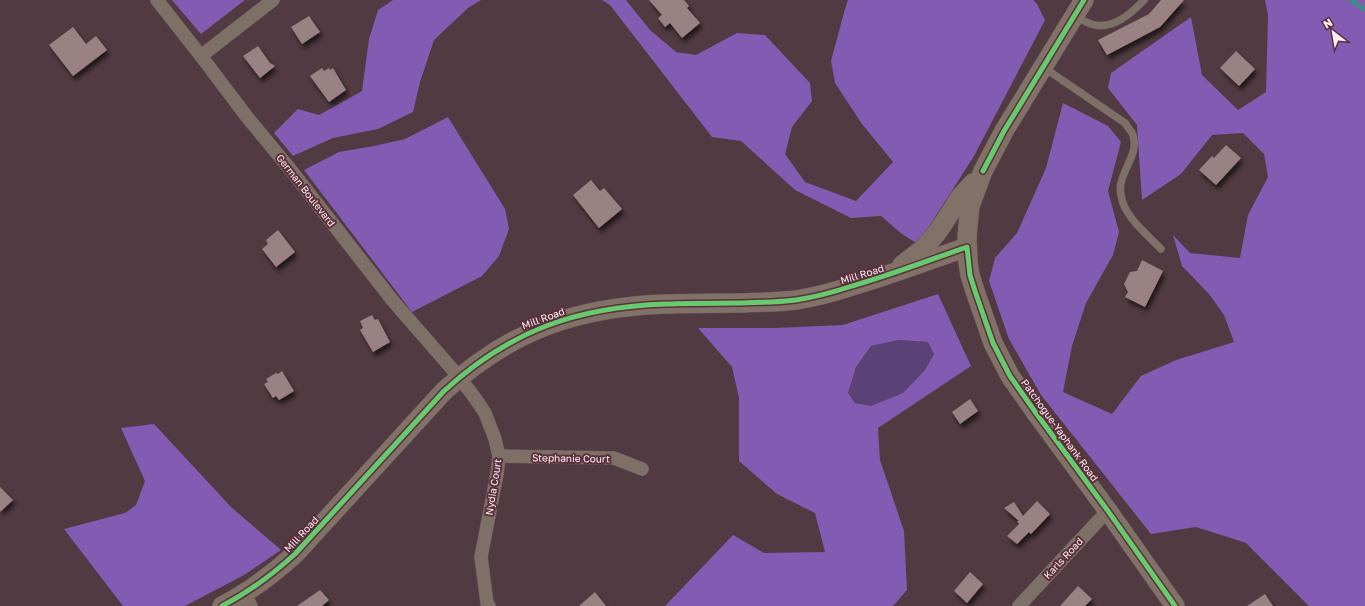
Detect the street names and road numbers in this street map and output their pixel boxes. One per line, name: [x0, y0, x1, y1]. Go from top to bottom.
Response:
street label: German Boulevard: [274, 152, 338, 228]
street label: Mill Road: [839, 262, 885, 286]
street label: Mill Road: [520, 305, 566, 331]
street label: Patchogue-Yaphank Road: [1019, 377, 1101, 483]
street label: Stephanie Court: [532, 451, 610, 465]
street label: Nydia Court: [483, 458, 503, 516]
street label: Mill Road: [281, 514, 321, 554]
street label: Karls Road: [1041, 535, 1085, 581]

